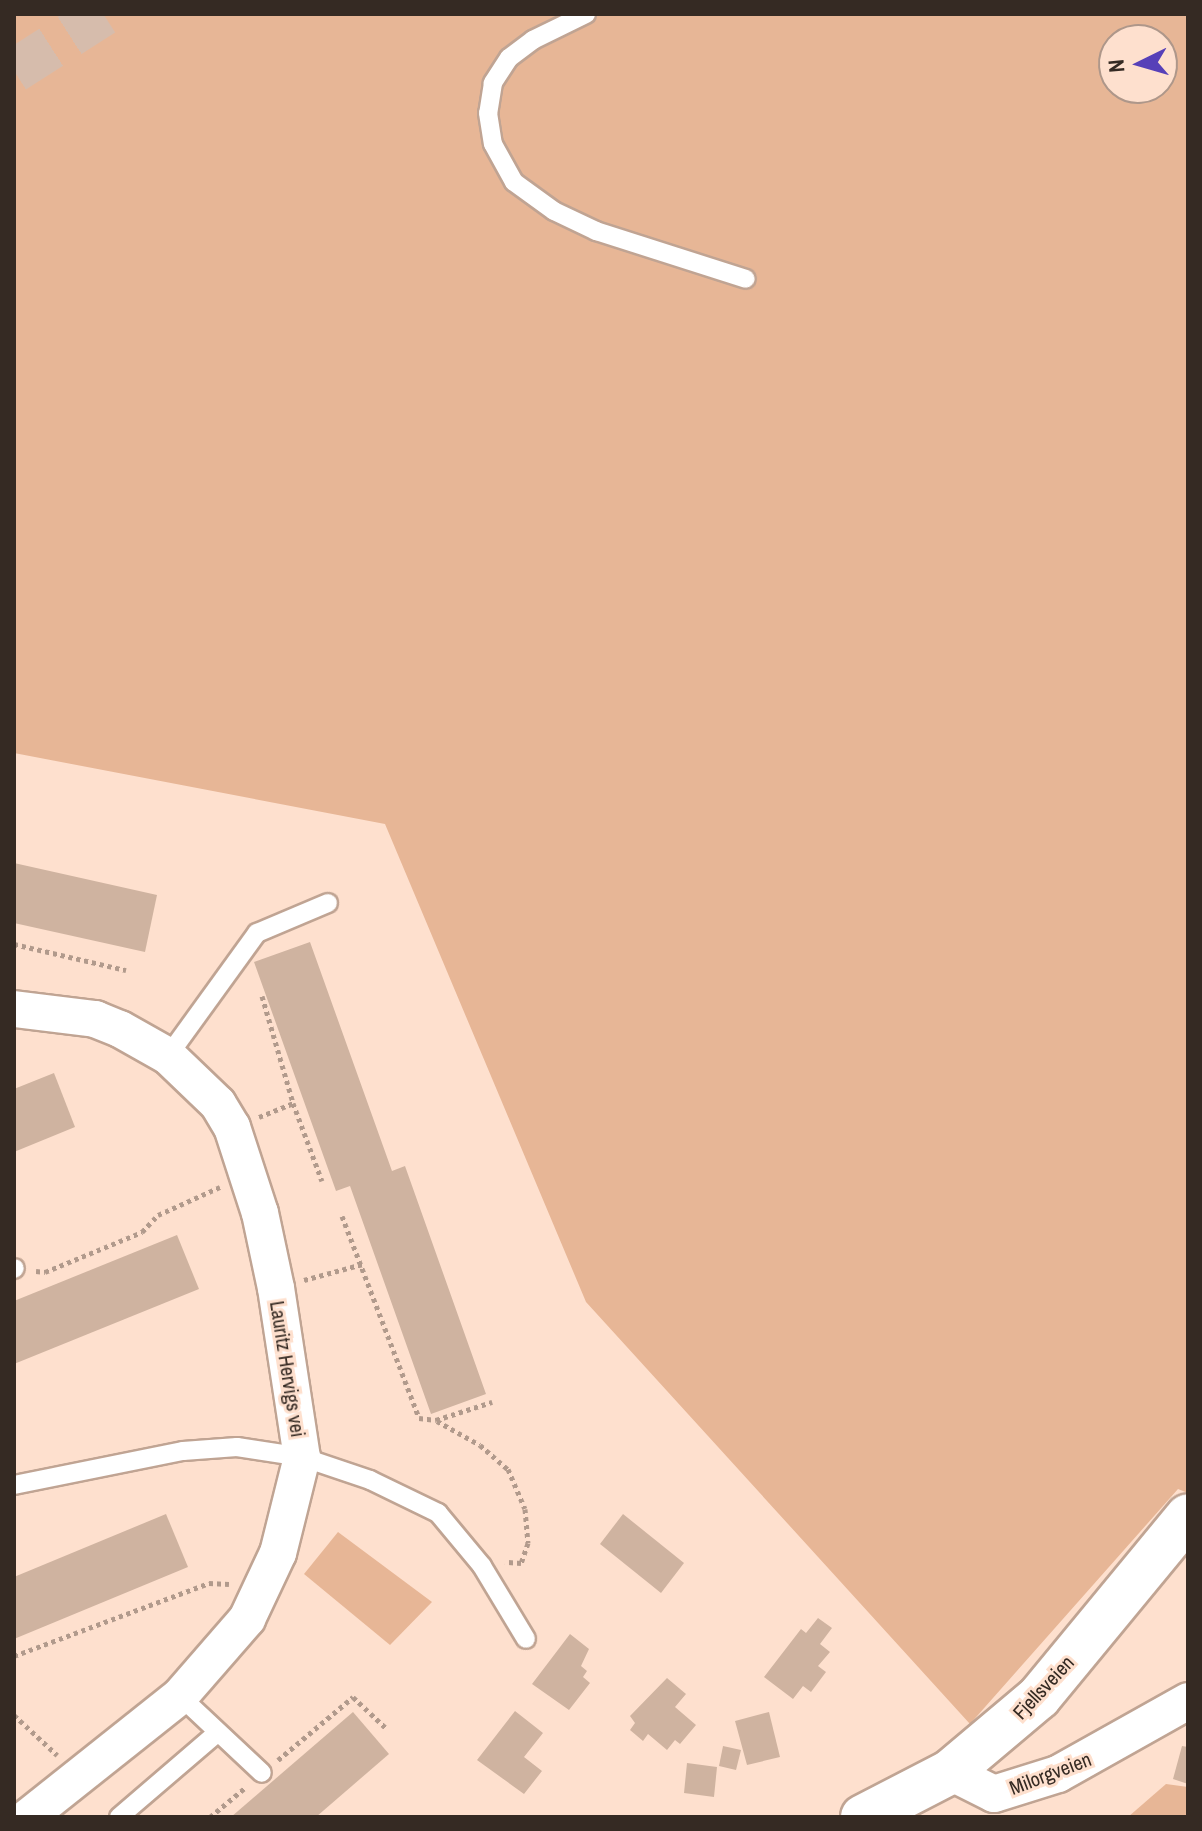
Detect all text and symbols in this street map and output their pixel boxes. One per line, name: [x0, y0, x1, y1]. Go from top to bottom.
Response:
north arrow: [1098, 24, 1178, 104]
text: N: [1101, 58, 1132, 74]
street label: Lauritz Hervigs vei: [265, 1299, 311, 1439]
street label: Fjellsveien: [1007, 1650, 1079, 1724]
street label: Milorgveien: [1006, 1746, 1094, 1800]

